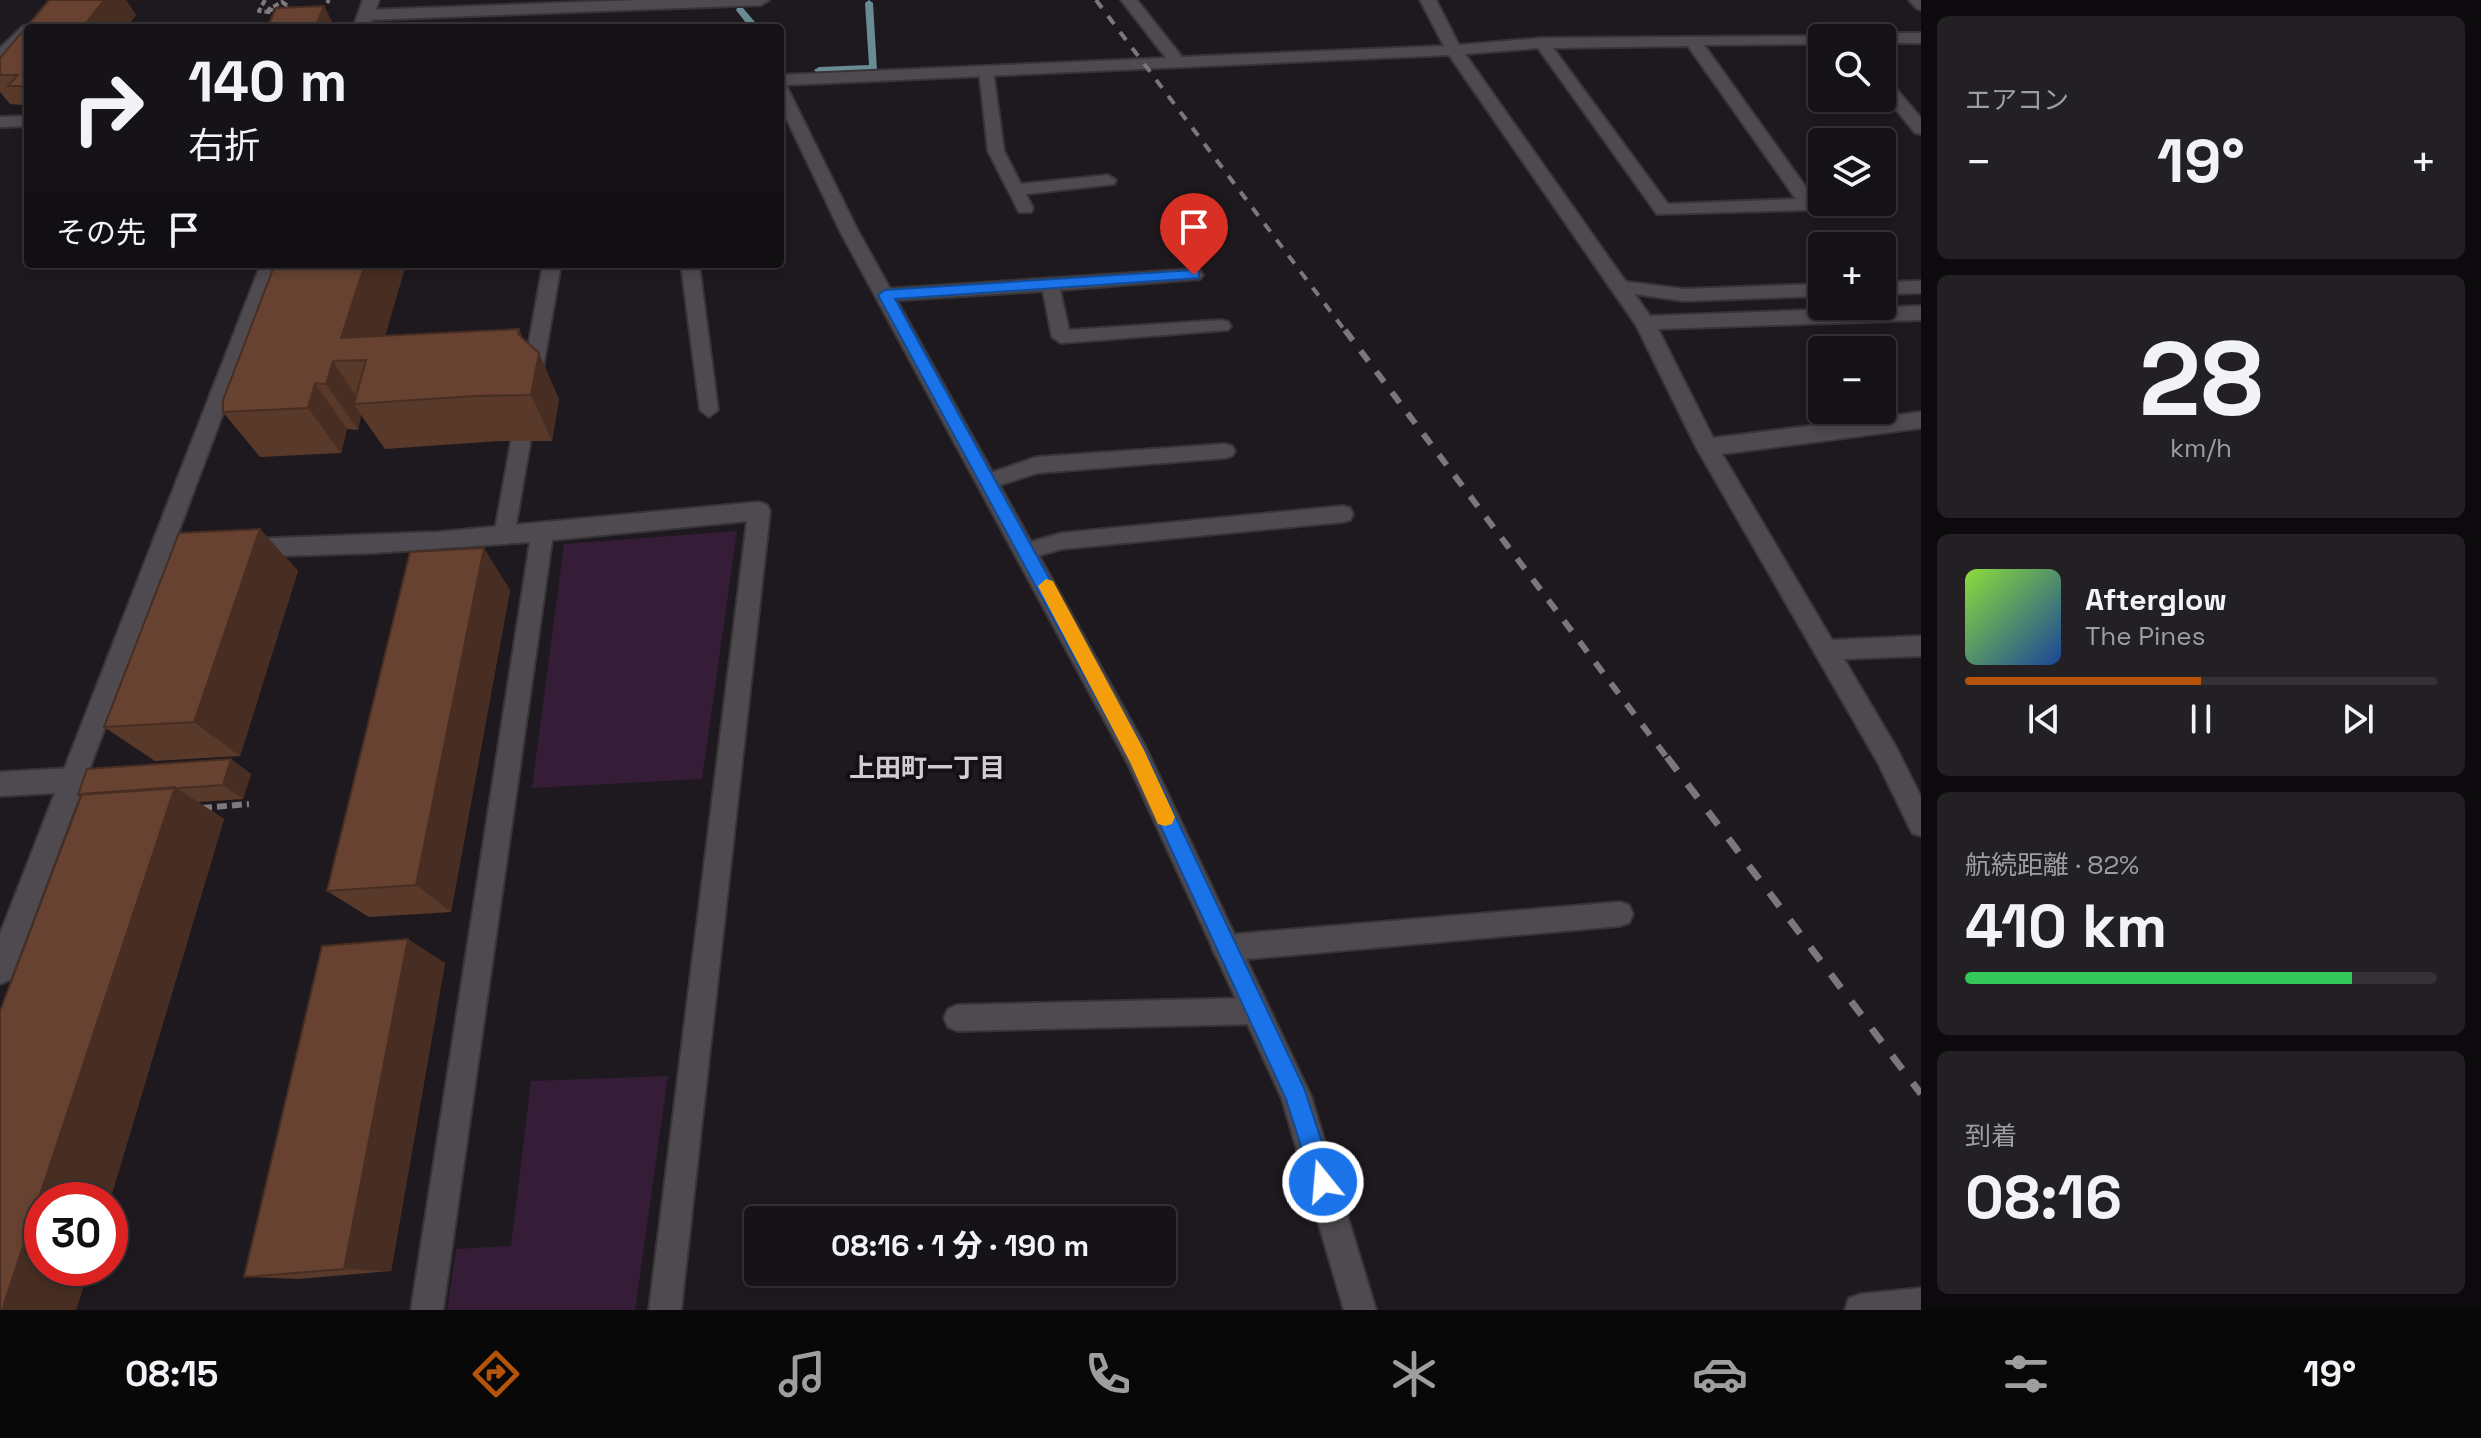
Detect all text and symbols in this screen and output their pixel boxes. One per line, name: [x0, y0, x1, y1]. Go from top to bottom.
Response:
map controls: [1808, 24, 1896, 424]
button: search: [1808, 24, 1896, 112]
text: 140 m: [188, 46, 347, 117]
icon: right: [56, 56, 160, 160]
text: エアコン: [1965, 83, 2069, 117]
text: 右折: [188, 123, 260, 169]
text: 19°: [2157, 123, 2245, 200]
button: layers: [1808, 128, 1896, 216]
text: −: [1965, 134, 1992, 190]
text: +: [2410, 134, 2437, 190]
pin: [1160, 193, 1228, 275]
icon: arrive: [1172, 205, 1216, 249]
icon: arrive: [162, 208, 206, 252]
text: その先: [56, 213, 146, 252]
button: +: [1808, 232, 1896, 320]
text: 28: [2139, 313, 2263, 445]
button: −: [1808, 336, 1896, 424]
text: km/h: [2170, 431, 2232, 465]
text: Afterglow: [2085, 580, 2227, 619]
text: The Pines: [2085, 619, 2205, 653]
icon: previous: [2022, 697, 2066, 741]
icon: pause: [2179, 697, 2223, 741]
icon: next: [2336, 697, 2380, 741]
district label: 上田町一丁目: [849, 751, 1005, 785]
text: 航続距離 · 82%: [1965, 848, 2139, 882]
text: 410 km: [1965, 888, 2167, 965]
text: 到着: [1965, 1119, 2017, 1153]
position arrow: [1281, 1140, 1365, 1224]
text: 08:16: [1965, 1159, 2122, 1236]
speed limit sign: 30: [24, 1182, 128, 1286]
text: 08:16 · 1 分 · 190 m: [831, 1226, 1089, 1265]
icon: directions: [468, 1346, 524, 1402]
icon: music: [774, 1346, 830, 1402]
icon: phone: [1080, 1346, 1136, 1402]
icon: climate: [1386, 1346, 1442, 1402]
icon: car: [1692, 1346, 1748, 1402]
icon: filters: [1998, 1346, 2054, 1402]
text: 08:15: [125, 1351, 218, 1397]
text: 19°: [2303, 1351, 2356, 1397]

